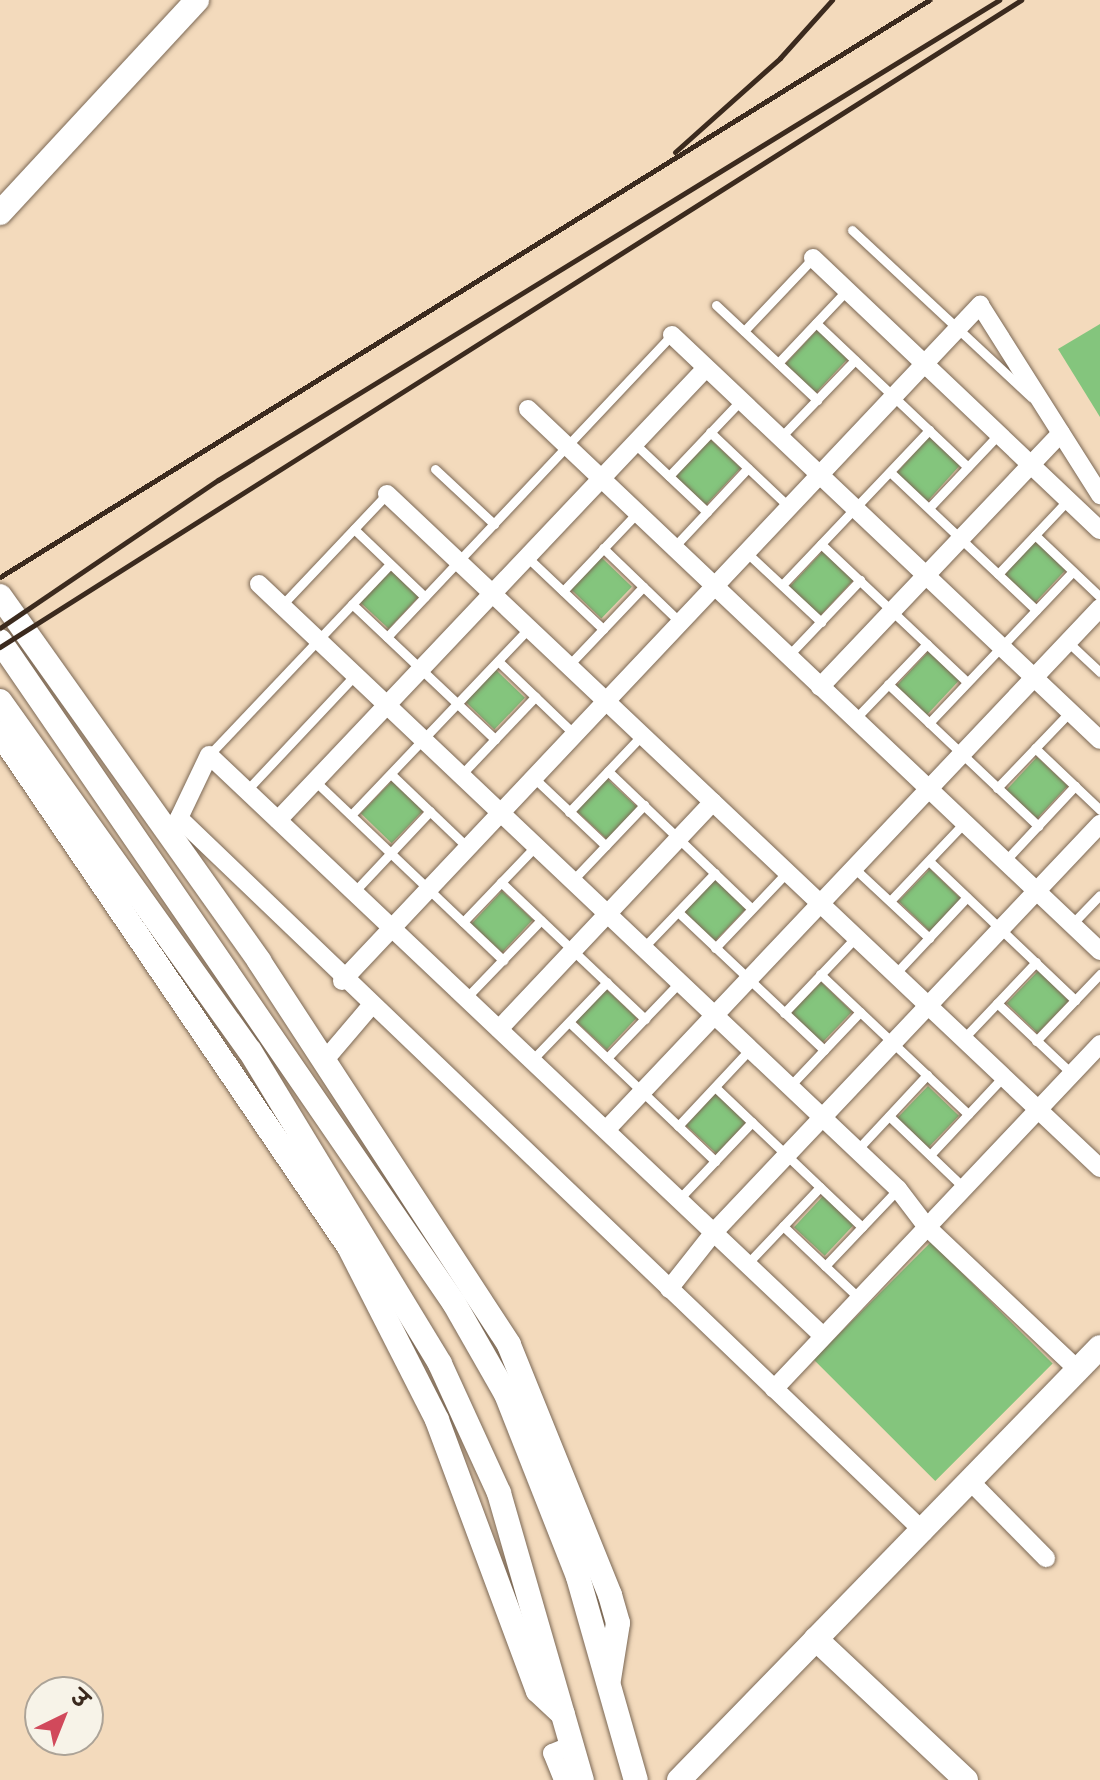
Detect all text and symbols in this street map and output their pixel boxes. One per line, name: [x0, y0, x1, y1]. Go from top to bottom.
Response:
north arrow: [24, 1676, 104, 1756]
text: उ: [64, 1685, 94, 1715]

